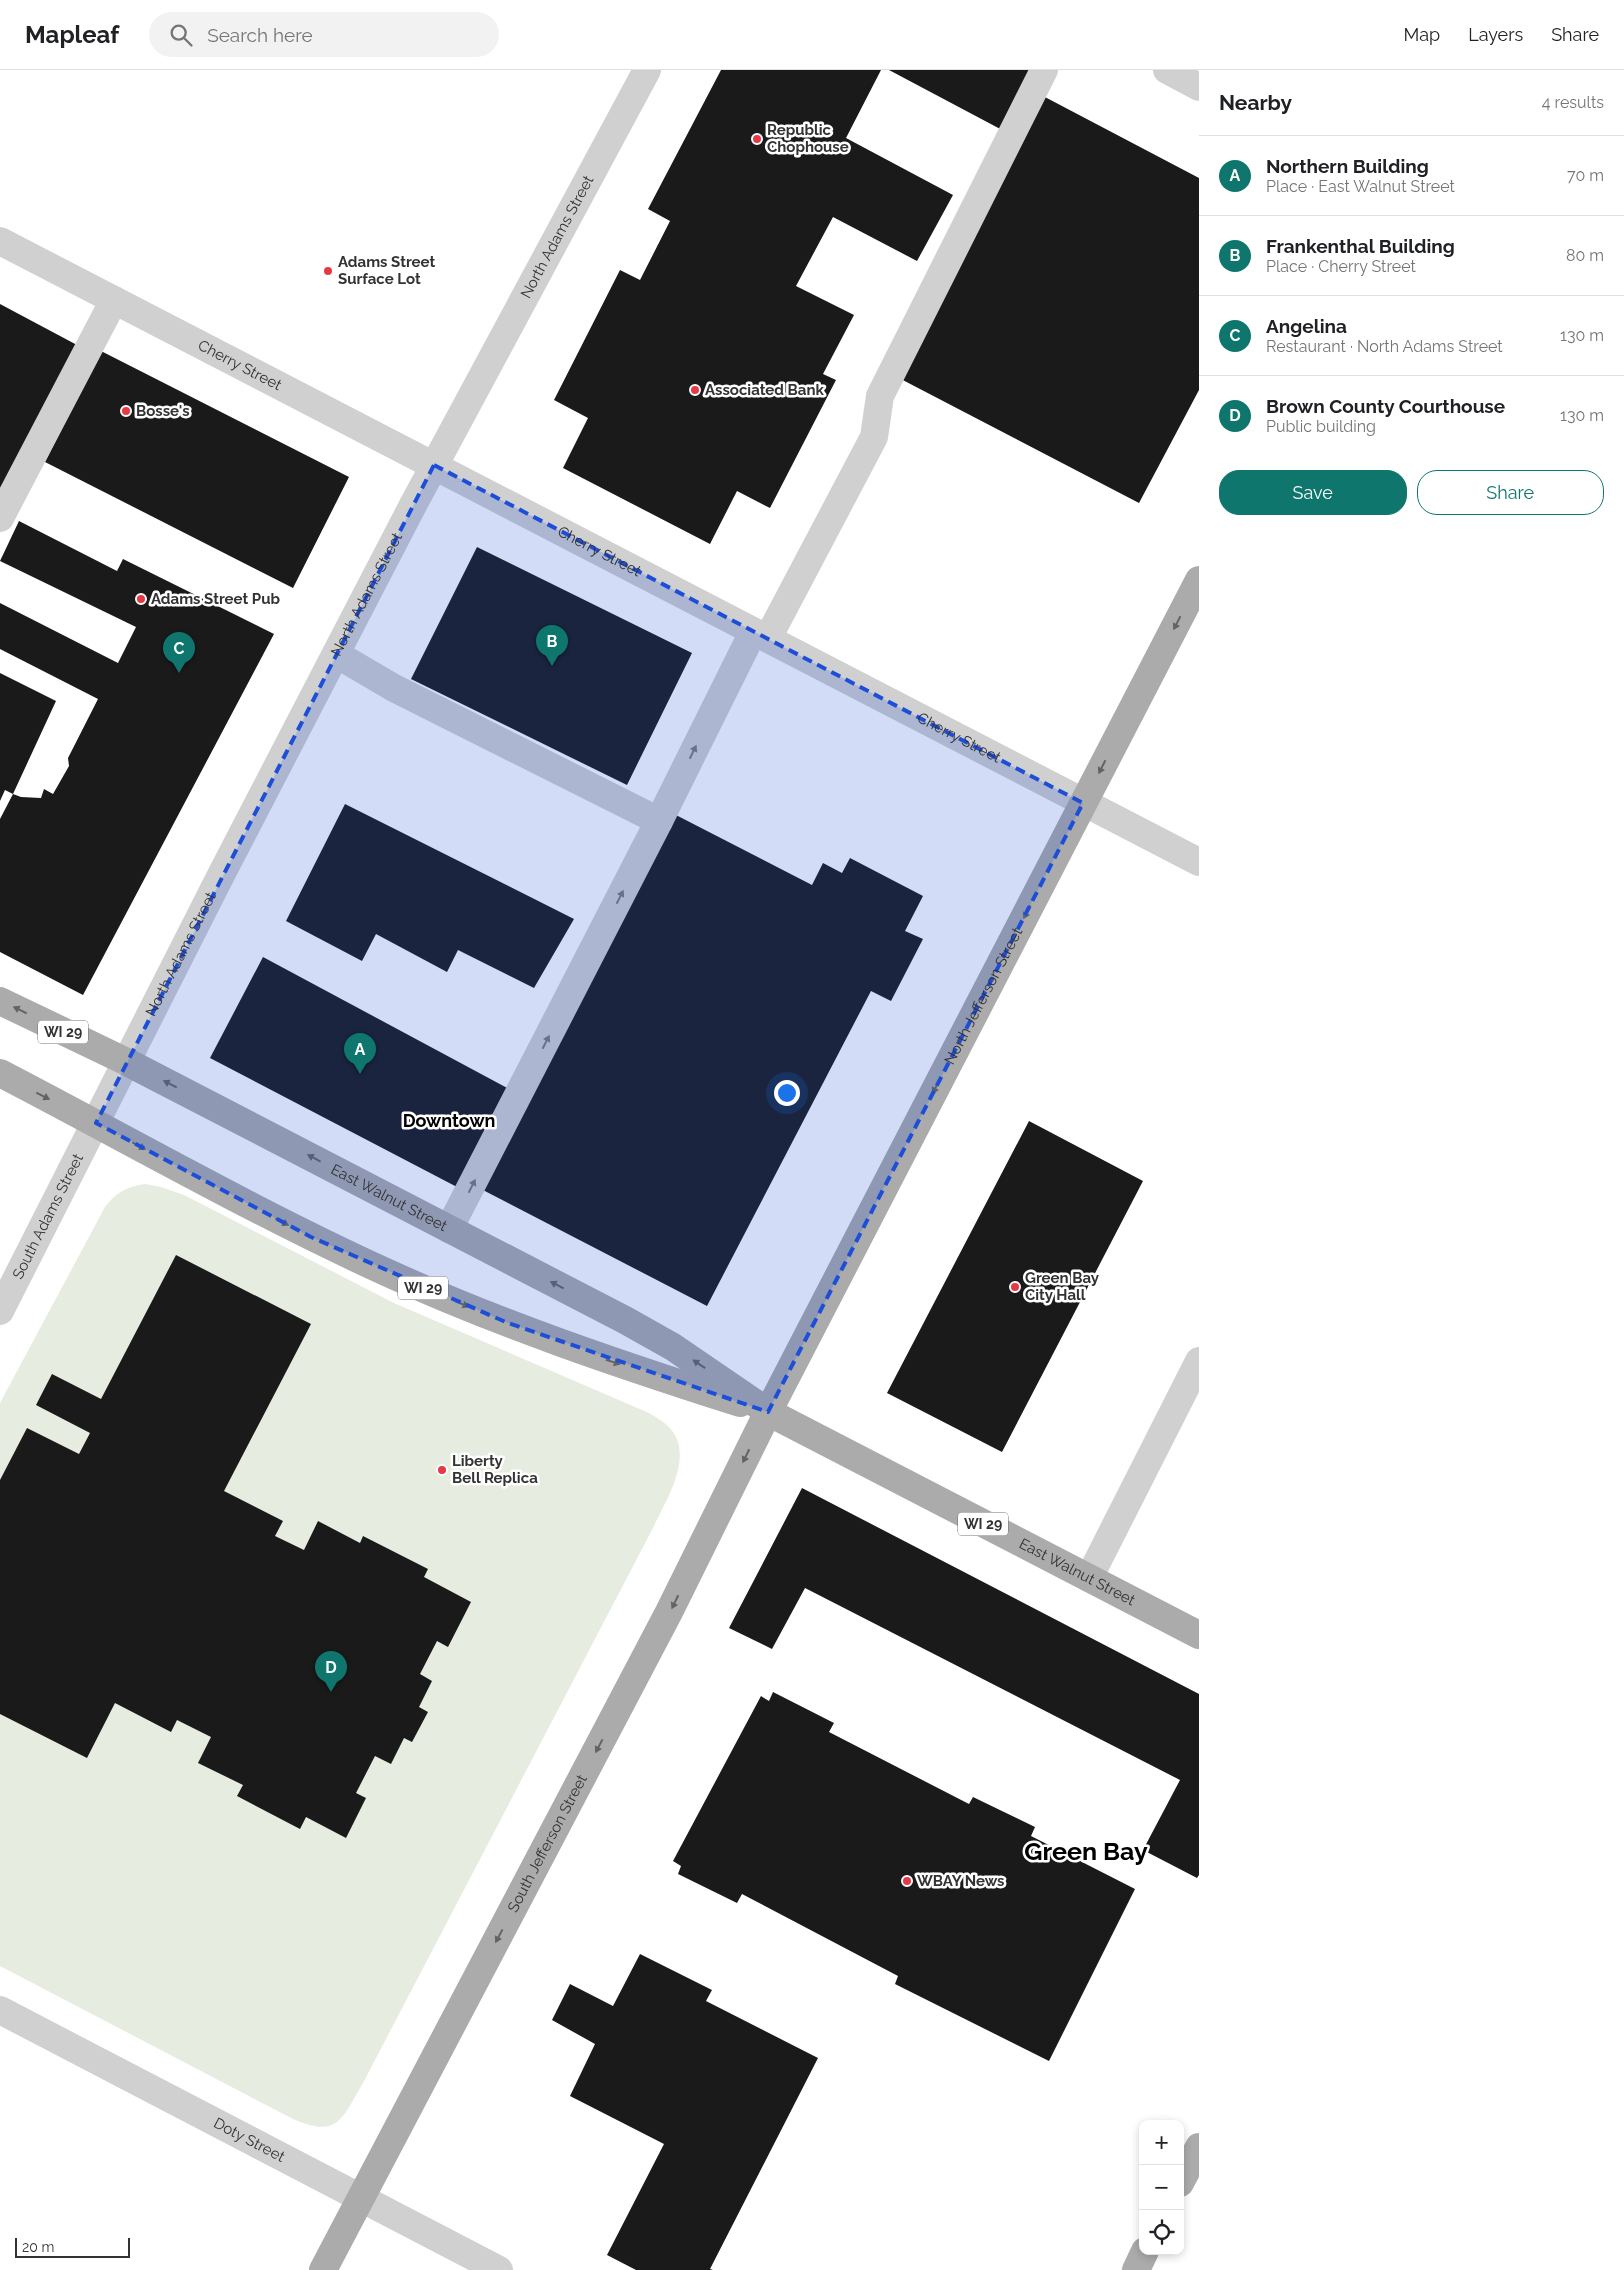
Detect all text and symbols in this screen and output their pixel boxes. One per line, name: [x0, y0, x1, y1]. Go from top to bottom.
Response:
search box: [149, 12, 499, 57]
text: Mapleaf: [25, 20, 119, 49]
icon: search: [167, 21, 195, 49]
text: Search here: [207, 24, 313, 46]
text: Map: [1404, 24, 1440, 45]
text: Layers: [1468, 24, 1523, 45]
text: Share: [1551, 24, 1599, 45]
text: Nearby: [1219, 90, 1292, 115]
text: 4 results: [1542, 93, 1604, 112]
place label: Republic Chophouse: [767, 121, 849, 156]
marker: Republic Chophouse: [751, 133, 763, 145]
text: Northern Building: [1266, 155, 1429, 177]
text: A: [1230, 166, 1240, 185]
text: 70 m: [1567, 166, 1604, 185]
street label: North Adams Street: [517, 172, 598, 301]
text: Place · East Walnut Street: [1266, 177, 1455, 196]
text: Frankenthal Building: [1266, 235, 1455, 257]
text: B: [1230, 246, 1240, 265]
text: 80 m: [1566, 246, 1604, 265]
place label: Adams Street Surface Lot: [338, 253, 435, 288]
text: Place · Cherry Street: [1266, 257, 1416, 276]
marker: Adams Street Surface Lot: [322, 265, 334, 277]
text: Angelina: [1266, 315, 1347, 337]
text: C: [1230, 326, 1240, 345]
text: 130 m: [1560, 326, 1604, 345]
street label: Cherry Street: [195, 336, 285, 394]
text: Restaurant · North Adams Street: [1266, 337, 1503, 356]
place label: Associated Bank: [705, 381, 824, 399]
marker: Associated Bank: [689, 384, 701, 396]
text: Brown County Courthouse: [1266, 395, 1505, 417]
place label: Bosse's: [136, 402, 190, 420]
marker: Bosse's: [120, 405, 132, 417]
text: D: [1229, 406, 1241, 425]
text: 130 m: [1560, 406, 1604, 425]
text: Public building: [1266, 417, 1376, 436]
button: Save: [1219, 470, 1407, 515]
button: Share: [1417, 470, 1604, 515]
street label: Cherry Street: [555, 522, 644, 580]
street label: North Adams Street: [327, 529, 406, 659]
place label: Adams Street Pub: [151, 590, 280, 608]
marker: Adams Street Pub: [135, 593, 147, 605]
one-way arrow: [1172, 617, 1181, 630]
pin: B: [536, 625, 568, 666]
pin: C: [163, 632, 195, 673]
street label: Cherry Street: [914, 709, 1004, 767]
one-way arrow: [689, 745, 697, 759]
one-way arrow: [1098, 760, 1106, 775]
street label: North Adams Street: [142, 889, 220, 1019]
one-way arrow: [616, 890, 624, 904]
one-way arrow: [1023, 905, 1031, 919]
street label: North Jefferson Street: [941, 925, 1026, 1068]
one-way arrow: [12, 1006, 27, 1015]
road number: WI 29: [38, 1020, 88, 1044]
pin: A: [344, 1033, 376, 1074]
one-way arrow: [542, 1035, 550, 1049]
one-way arrow: [163, 1080, 177, 1088]
your location: [774, 1080, 800, 1106]
one-way arrow: [932, 1080, 940, 1094]
one-way arrow: [36, 1092, 51, 1100]
district label: Downtown: [403, 1110, 495, 1131]
one-way arrow: [132, 1142, 146, 1150]
street label: South Adams Street: [9, 1151, 87, 1282]
one-way arrow: [307, 1154, 322, 1162]
street label: East Walnut Street: [328, 1160, 450, 1235]
one-way arrow: [468, 1179, 476, 1193]
one-way arrow: [275, 1218, 290, 1226]
place label: Green Bay City Hall: [1025, 1269, 1100, 1304]
road number: WI 29: [398, 1276, 448, 1300]
one-way arrow: [550, 1281, 565, 1289]
marker: Green Bay City Hall: [1009, 1281, 1021, 1293]
one-way arrow: [455, 1300, 470, 1308]
one-way arrow: [606, 1359, 621, 1367]
one-way arrow: [692, 1360, 706, 1369]
one-way arrow: [742, 1449, 750, 1463]
place label: Liberty Bell Replica: [452, 1452, 538, 1487]
marker: Liberty Bell Replica: [436, 1464, 448, 1476]
road number: WI 29: [958, 1512, 1008, 1536]
street label: East Walnut Street: [1016, 1534, 1138, 1609]
one-way arrow: [670, 1595, 678, 1609]
pin: D: [315, 1651, 347, 1692]
one-way arrow: [595, 1738, 603, 1753]
street label: South Jefferson Street: [504, 1771, 591, 1915]
district label: Green Bay: [1024, 1836, 1148, 1866]
place label: WBAY News: [917, 1872, 1005, 1890]
marker: WBAY News: [901, 1875, 913, 1887]
one-way arrow: [495, 1929, 503, 1943]
street label: Doty Street: [211, 2114, 288, 2166]
map controls: [1139, 2120, 1184, 2255]
button: +: [1139, 2120, 1184, 2165]
button: −: [1139, 2165, 1184, 2210]
button: locate: [1139, 2210, 1184, 2255]
scale bar: [15, 2235, 130, 2258]
text: 20 m: [22, 2239, 54, 2255]

